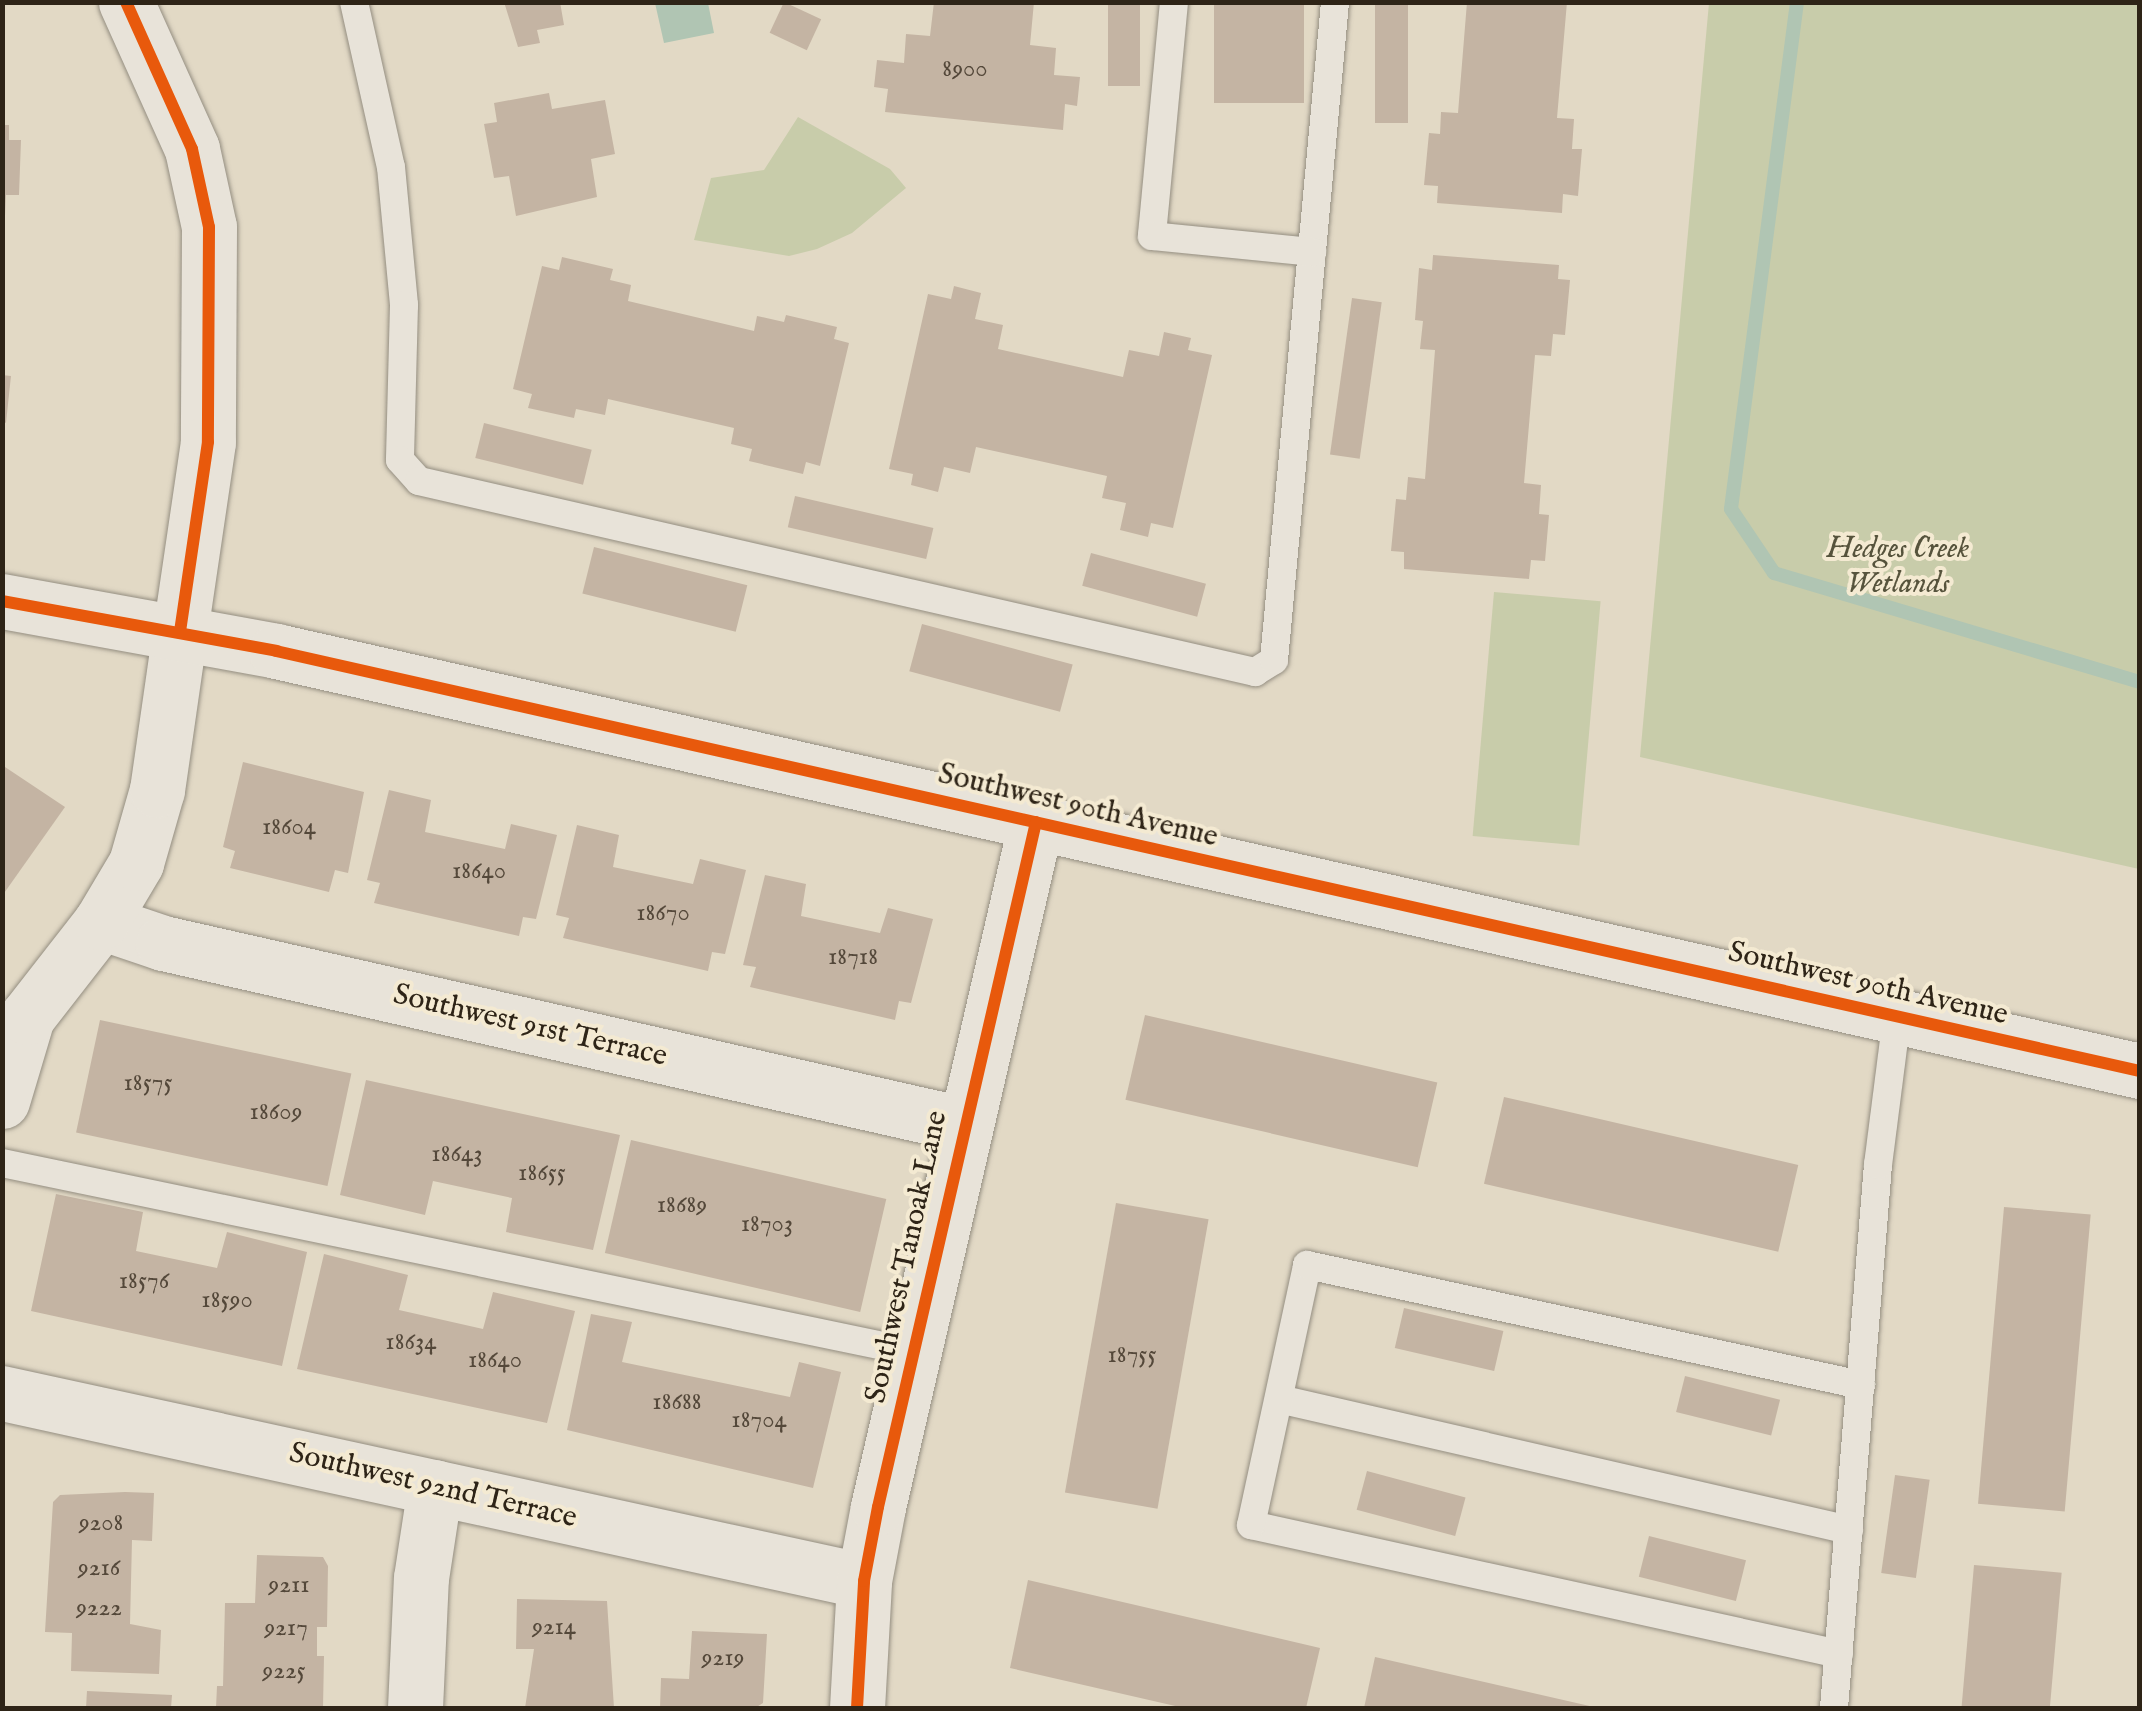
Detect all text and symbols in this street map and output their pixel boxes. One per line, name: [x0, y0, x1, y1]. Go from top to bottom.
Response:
house number: 8900: [942, 54, 988, 84]
park label: Hedges Creek Wetlands: [1827, 531, 1969, 602]
street label: Southwest 90th Avenue: [935, 756, 1221, 856]
house number: 18604: [262, 812, 316, 842]
house number: 18640: [452, 856, 506, 886]
house number: 18670: [636, 898, 690, 928]
street label: Southwest 90th Avenue: [1725, 934, 2011, 1034]
house number: 18718: [828, 942, 878, 972]
street label: Southwest 91st Terrace: [390, 977, 670, 1075]
house number: 18575: [124, 1068, 172, 1098]
house number: 18609: [250, 1097, 302, 1127]
street label: Southwest Tanoak Lane: [858, 1108, 956, 1406]
house number: 18643: [431, 1139, 483, 1169]
house number: 18655: [518, 1158, 566, 1188]
house number: 18689: [657, 1190, 707, 1220]
house number: 18703: [741, 1209, 793, 1239]
house number: 18576: [119, 1266, 169, 1296]
house number: 18590: [201, 1285, 253, 1315]
house number: 18634: [385, 1327, 437, 1357]
house number: 18755: [1108, 1340, 1156, 1370]
house number: 18640: [468, 1345, 522, 1375]
house number: 18688: [652, 1387, 702, 1417]
house number: 18704: [731, 1405, 787, 1435]
street label: Southwest 92nd Terrace: [286, 1435, 580, 1537]
house number: 9208: [79, 1508, 123, 1538]
house number: 9216: [78, 1553, 120, 1583]
house number: 9211: [268, 1570, 310, 1600]
house number: 9222: [76, 1593, 122, 1623]
house number: 9214: [532, 1612, 576, 1642]
house number: 9217: [264, 1613, 308, 1643]
house number: 9219: [702, 1643, 744, 1673]
house number: 9225: [262, 1656, 306, 1686]

